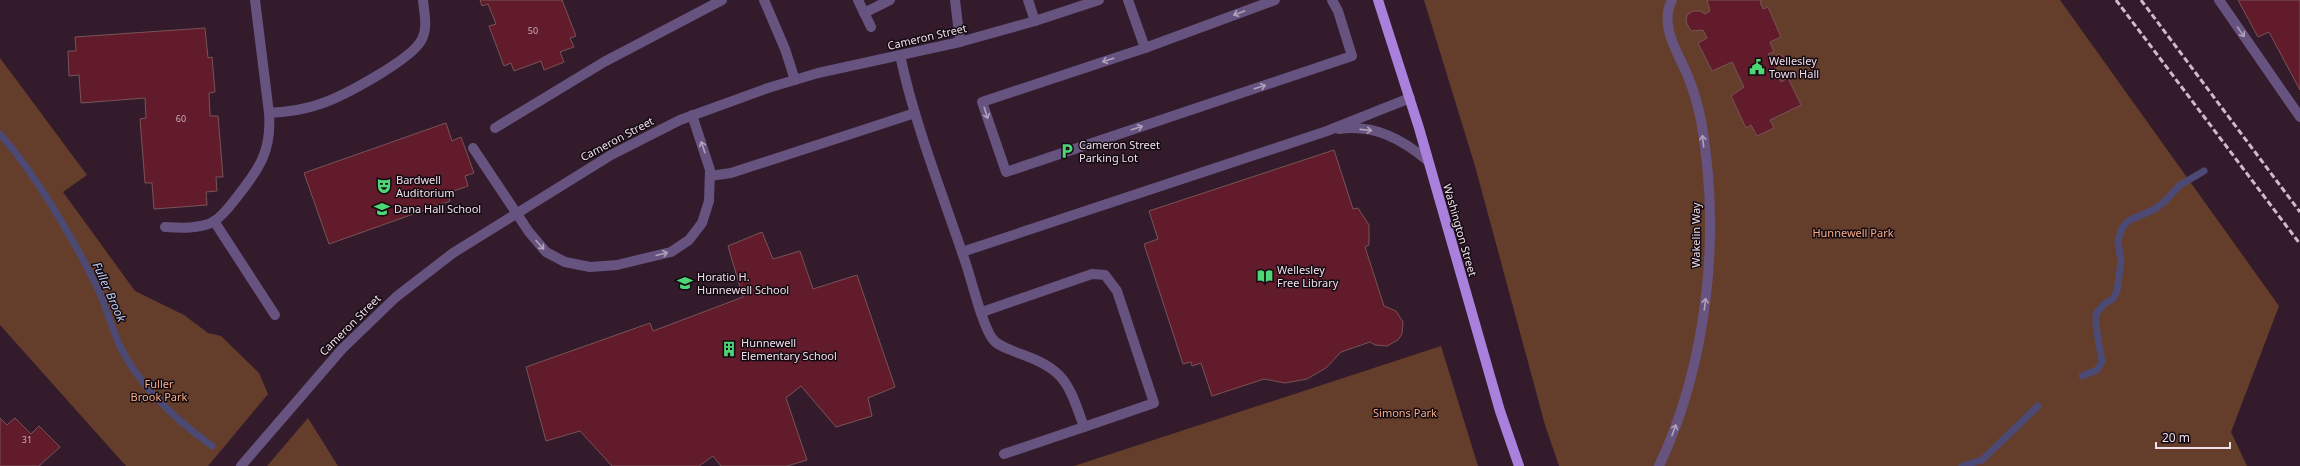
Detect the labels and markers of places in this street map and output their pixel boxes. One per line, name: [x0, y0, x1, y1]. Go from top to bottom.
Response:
place label: Wellesley Town Hall: [1769, 53, 1819, 81]
public building icon: Wellesley Town Hall: [1748, 58, 1766, 76]
place label: Cameron Street Parking Lot: [1079, 137, 1160, 165]
parking icon: Cameron Street Parking Lot: [1058, 142, 1076, 160]
place label: Bardwell Auditorium: [396, 172, 455, 200]
theatre icon: Bardwell Auditorium: [375, 177, 393, 195]
school or university icon: Dana Hall School: [373, 200, 391, 218]
place label: Dana Hall School: [394, 201, 481, 216]
place label: Wellesley Free Library: [1277, 262, 1339, 290]
library icon: Wellesley Free Library: [1256, 267, 1274, 285]
place label: Horatio H. Hunnewell School: [697, 269, 789, 297]
school or university icon: Horatio H. Hunnewell School: [676, 274, 694, 292]
place label: Hunnewell Elementary School: [741, 335, 837, 363]
building icon: Hunnewell Elementary School: [720, 340, 738, 358]

